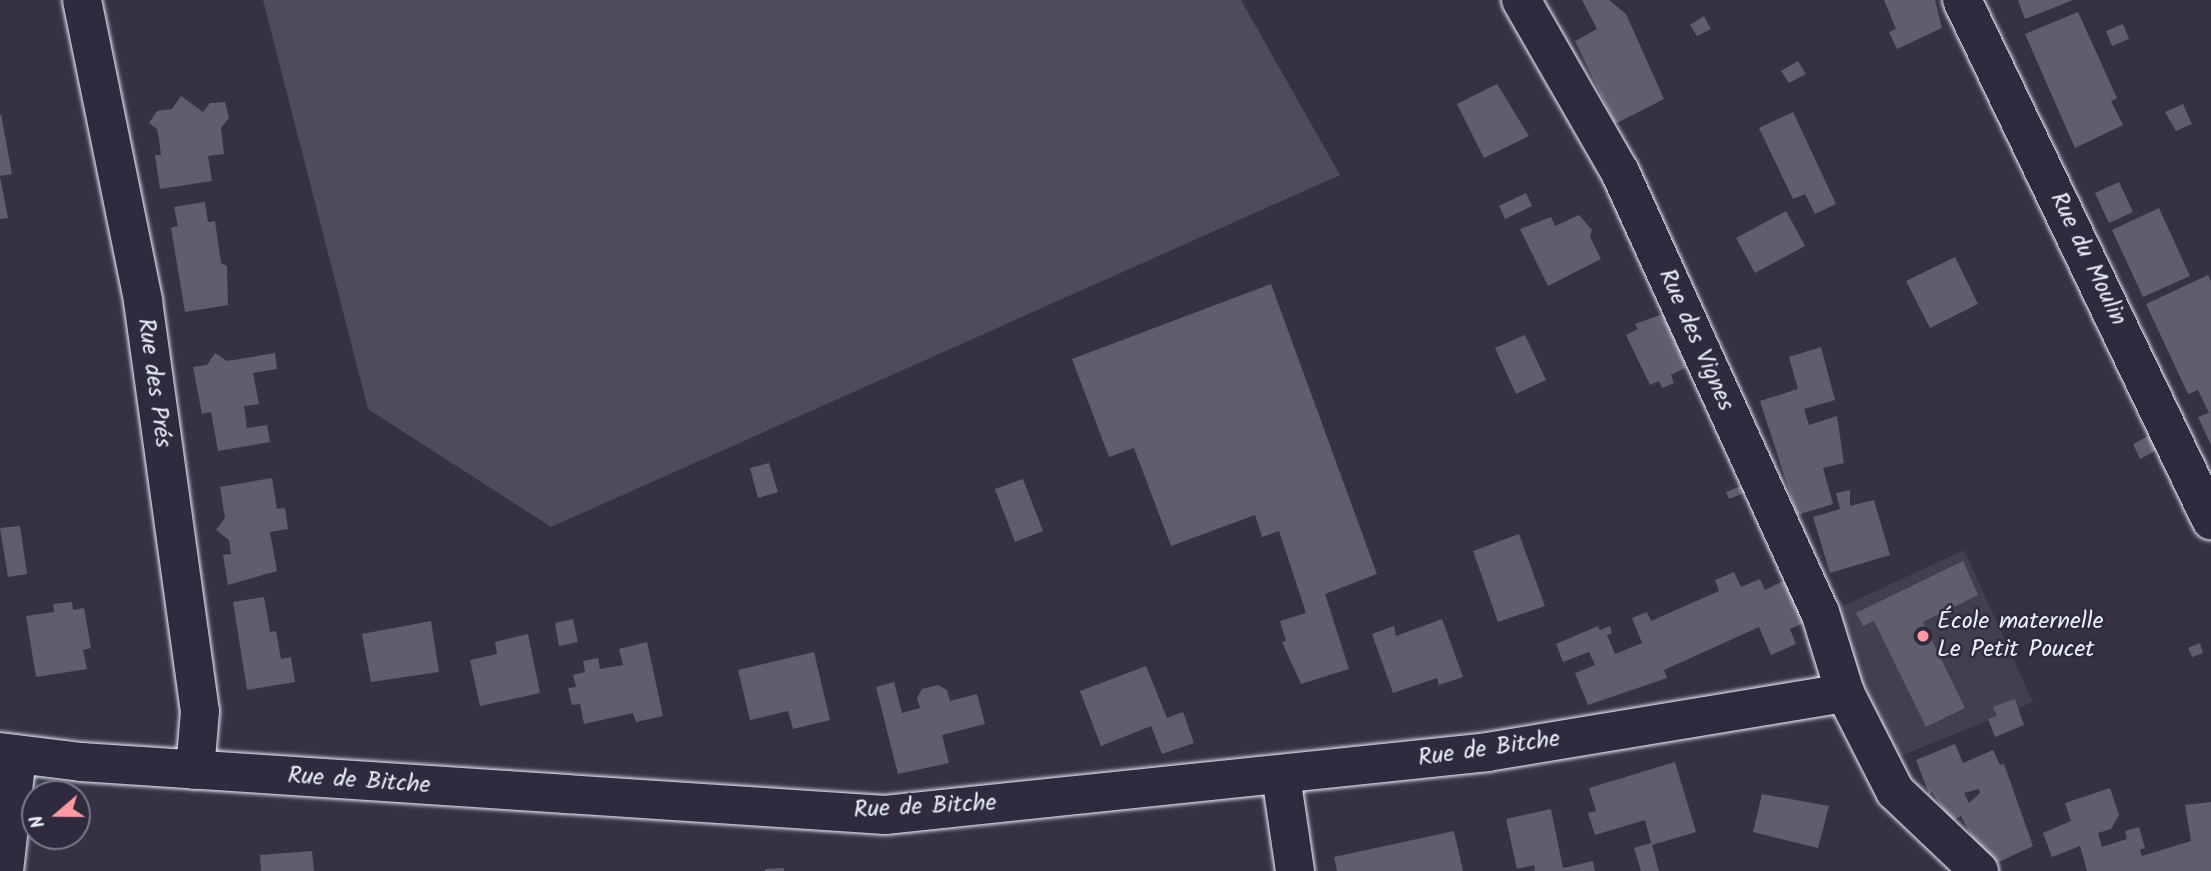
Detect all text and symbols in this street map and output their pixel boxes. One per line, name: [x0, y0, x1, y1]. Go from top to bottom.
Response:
street label: Rue du Moulin: [2043, 188, 2133, 330]
street label: Rue des Vignes: [1652, 265, 1740, 415]
street label: Rue des Prés: [131, 316, 177, 450]
place label: École maternelle Le Petit Poucet: [1937, 608, 2103, 664]
marker: École maternelle Le Petit Poucet: [1915, 628, 1931, 644]
street label: Rue de Bitche: [1416, 725, 1562, 773]
street label: Rue de Bitche: [287, 762, 431, 800]
north arrow: [21, 780, 91, 850]
street label: Rue de Bitche: [853, 789, 997, 825]
text: N: [22, 811, 54, 832]

